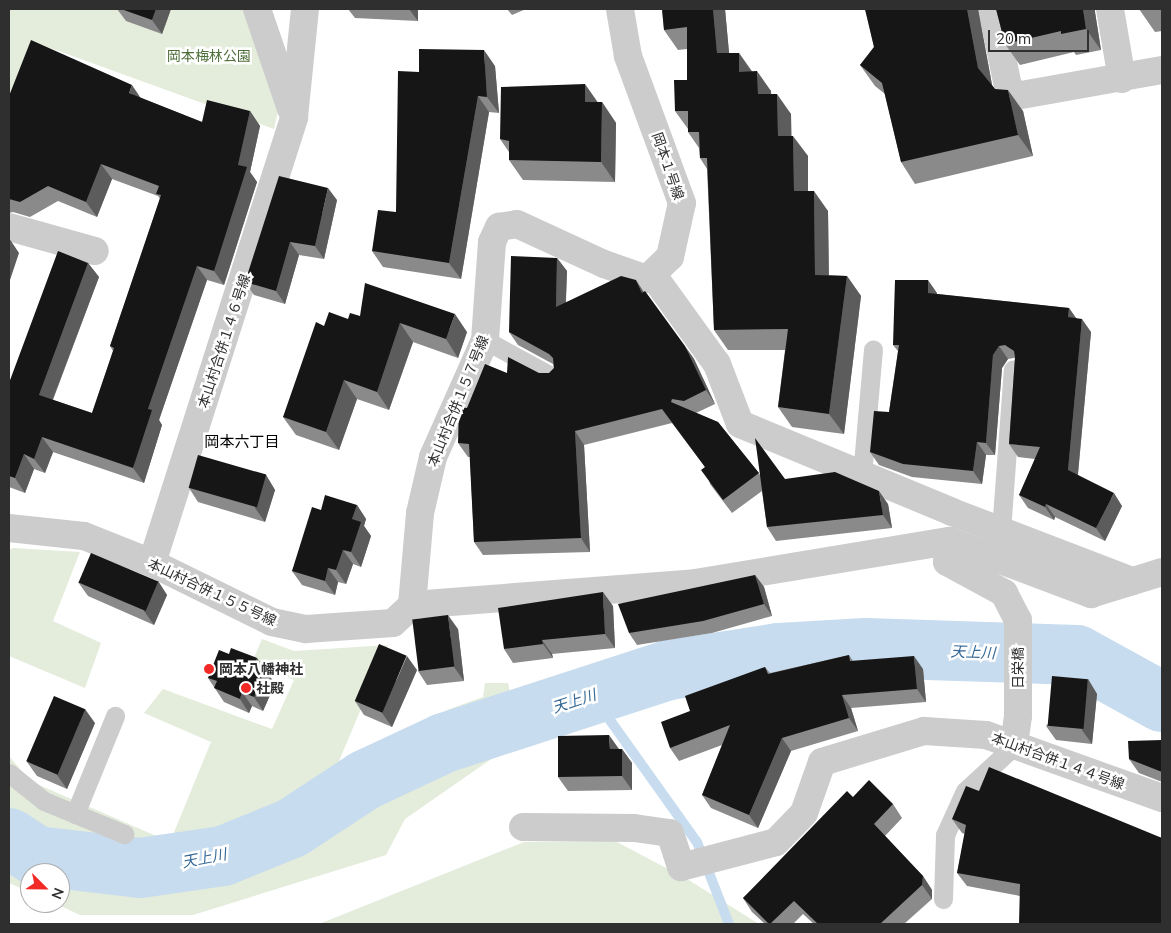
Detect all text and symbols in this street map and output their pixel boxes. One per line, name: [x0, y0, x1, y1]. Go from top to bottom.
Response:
scale bar: [991, 20, 1092, 52]
text: 20 m: [996, 29, 1031, 48]
park label: 岡本梅林公園: [167, 48, 251, 64]
street label: 岡本１号線: [649, 130, 687, 202]
street label: 本山村合併１４６号線: [194, 272, 254, 410]
street label: 本山村合併１５７号線: [424, 333, 492, 469]
district label: 岡本六丁目: [205, 433, 279, 451]
street label: 本山村合併１５５号線: [145, 555, 279, 629]
water label: 天上川: [950, 642, 996, 662]
street label: 日栄橋: [1010, 647, 1026, 689]
place label: 岡本八幡神社: [219, 661, 303, 677]
marker: 岡本八幡神社: [203, 663, 215, 675]
place label: 社殿: [256, 680, 284, 696]
marker: 社殿: [240, 682, 252, 694]
water label: 天上川: [550, 685, 598, 717]
street label: 本山村合併１４４号線: [989, 729, 1127, 793]
water label: 天上川: [180, 845, 228, 871]
north arrow: [20, 863, 70, 913]
text: N: [48, 885, 68, 902]

